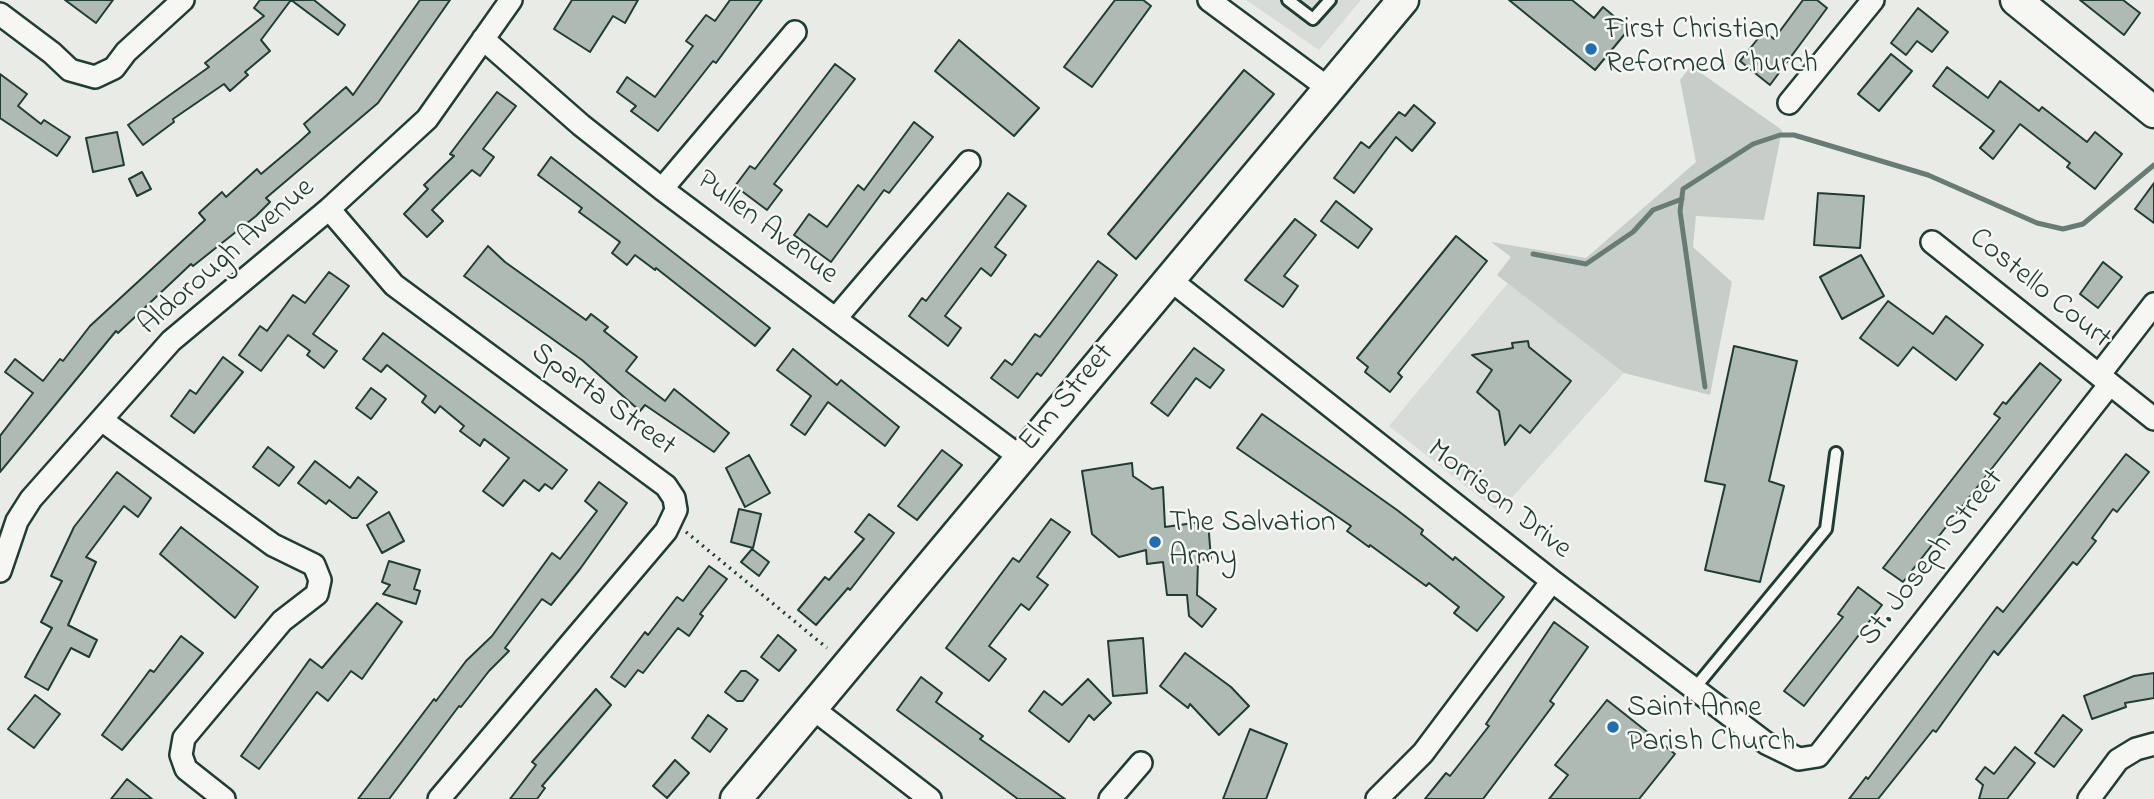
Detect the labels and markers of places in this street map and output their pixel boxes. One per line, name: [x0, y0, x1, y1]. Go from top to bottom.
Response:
place label: First Christian Reformed Church: [1605, 14, 1818, 84]
marker: First Christian Reformed Church: [1583, 41, 1599, 57]
place label: The Salvation Army: [1169, 507, 1336, 578]
marker: The Salvation Army: [1147, 534, 1163, 550]
place label: Saint Anne Parish Church: [1627, 692, 1795, 762]
marker: Saint Anne Parish Church: [1605, 719, 1621, 735]

